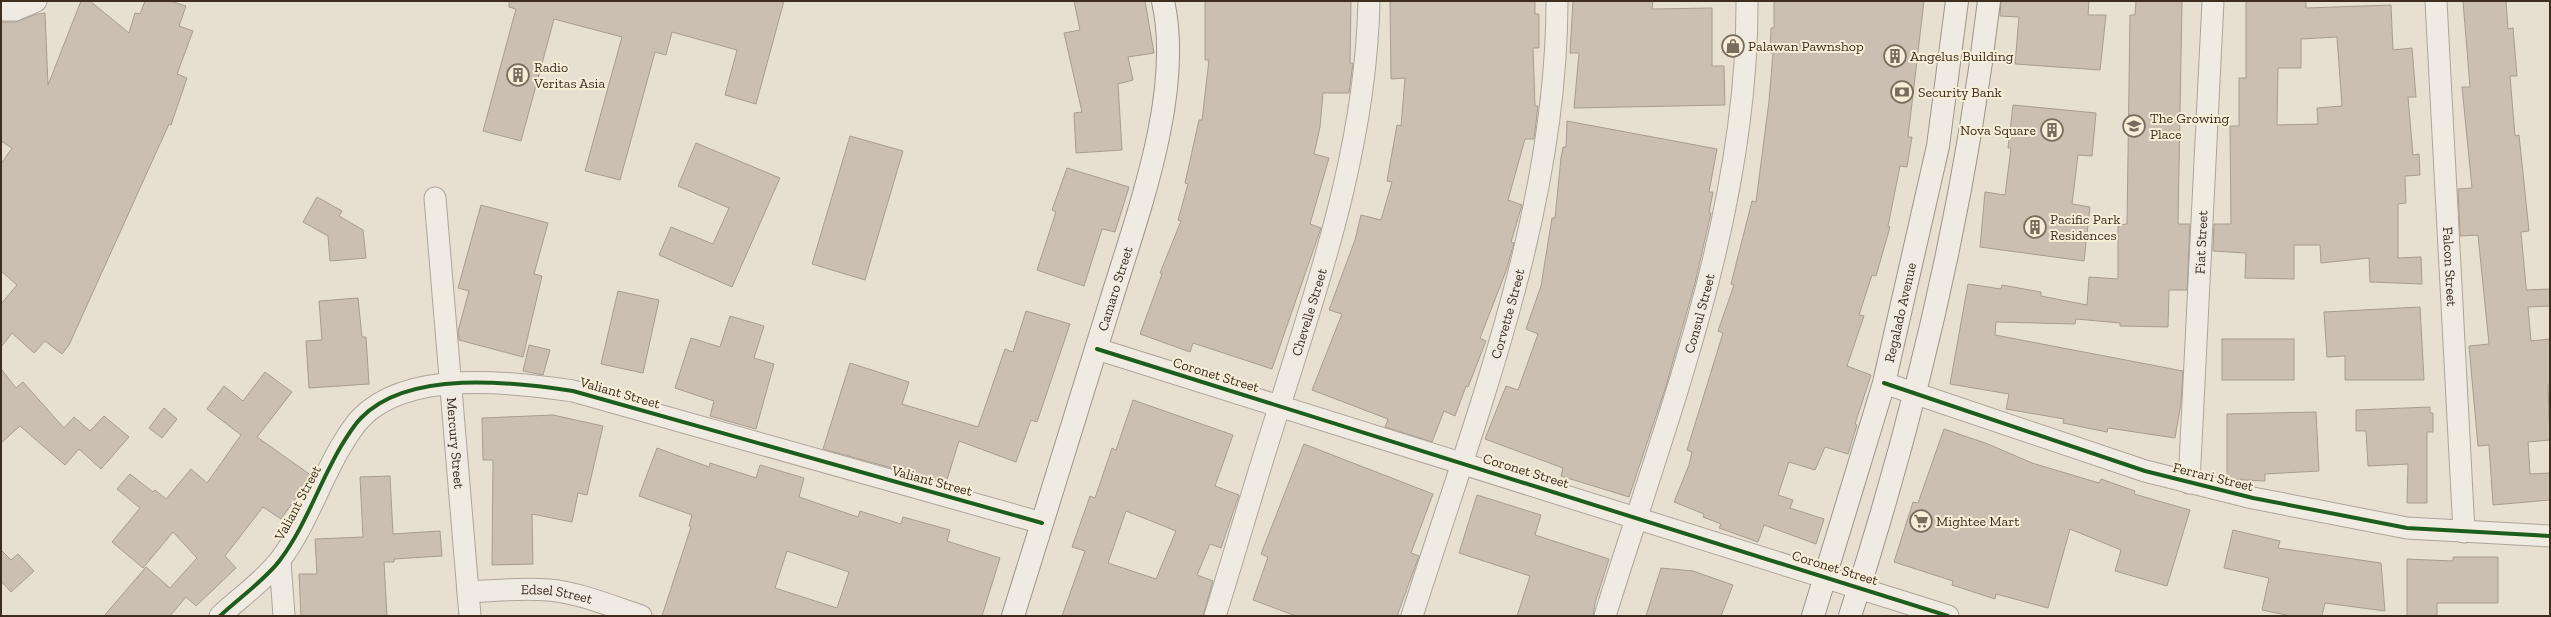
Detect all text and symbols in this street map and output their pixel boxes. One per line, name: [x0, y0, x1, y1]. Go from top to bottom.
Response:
shop icon: Palawan Pawnshop: [1720, 33, 1746, 59]
place label: Palawan Pawnshop: [1748, 38, 1864, 55]
building icon: Angelus Building: [1882, 43, 1908, 69]
place label: Angelus Building: [1910, 48, 2014, 65]
place label: Radio Veritas Asia: [533, 59, 605, 92]
building icon: Radio Veritas Asia: [505, 62, 531, 88]
bank icon: Security Bank: [1889, 79, 1915, 105]
place label: Security Bank: [1918, 84, 2003, 101]
place label: The Growing Place: [2150, 110, 2230, 143]
school or university icon: The Growing Place: [2121, 113, 2147, 139]
building icon: Nova Square: [2039, 117, 2065, 143]
place label: Nova Square: [1960, 122, 2036, 139]
street label: Fiat Street: [2191, 209, 2211, 275]
place label: Pacific Park Residences: [2050, 211, 2121, 244]
building icon: Pacific Park Residences: [2022, 214, 2048, 240]
street label: Falcon Street: [2439, 226, 2461, 308]
street label: Camaro Street: [1094, 243, 1136, 333]
street label: Regalado Avenue: [1880, 260, 1920, 364]
street label: Chevelle Street: [1288, 266, 1331, 358]
street label: Corvette Street: [1487, 266, 1528, 361]
street label: Consul Street: [1680, 271, 1718, 355]
street label: Coronet Street: [1171, 354, 1262, 396]
street label: Valiant Street: [577, 373, 663, 413]
street label: Mercury Street: [443, 397, 468, 490]
street label: Coronet Street: [1481, 450, 1572, 492]
street label: Ferrari Street: [2171, 459, 2256, 495]
street label: Valiant Street: [271, 462, 325, 544]
street label: Valiant Street: [889, 462, 975, 500]
supermarket icon: Mightee Mart: [1908, 508, 1934, 534]
place label: Mightee Mart: [1936, 513, 2020, 530]
street label: Coronet Street: [1790, 547, 1881, 589]
street label: Edsel Street: [521, 581, 595, 608]

